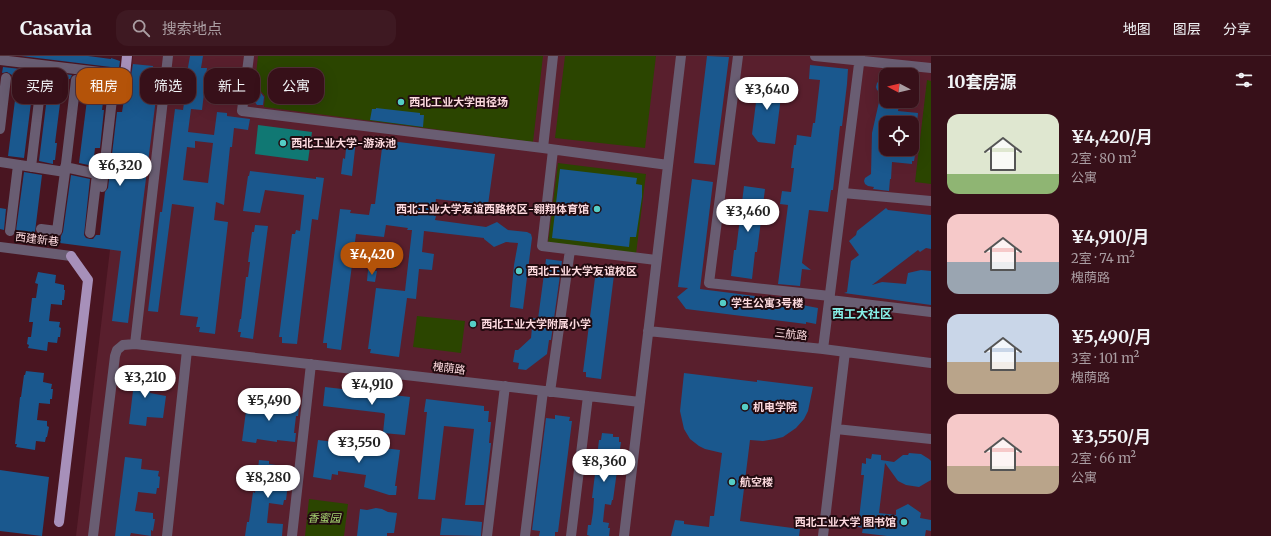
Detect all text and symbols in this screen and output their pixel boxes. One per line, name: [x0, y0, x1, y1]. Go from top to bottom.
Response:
search box: [116, 10, 396, 46]
text: Casavia: [20, 16, 92, 40]
icon: search: [130, 17, 152, 39]
text: 搜索地点: [162, 19, 222, 38]
text: 地图: [1123, 20, 1151, 38]
text: 图层: [1173, 20, 1201, 38]
text: 分享: [1223, 20, 1251, 38]
chip: 买房: [12, 68, 68, 104]
chip: 租房: [76, 68, 132, 104]
chip: 筛选: [140, 68, 196, 104]
chip: 新上: [204, 68, 260, 104]
chip: 公寓: [268, 68, 324, 104]
north arrow: [879, 68, 919, 108]
map controls: [879, 68, 919, 156]
icon: filters: [1233, 69, 1255, 91]
text: 10套房源: [947, 71, 1016, 93]
pin: ¥3,640: [734, 77, 800, 111]
text: ¥3,640: [744, 81, 790, 98]
place label: 西北工业大学田径场: [409, 95, 508, 109]
marker: 西北工业大学田径场: [396, 97, 406, 107]
button: locate: [879, 116, 919, 156]
text: ¥4,420/月: [1071, 126, 1153, 148]
icon: home: [979, 130, 1027, 178]
place label: 西北工业大学-游泳池: [291, 136, 396, 150]
marker: 西北工业大学-游泳池: [278, 138, 288, 148]
text: 2室 · 80 m²: [1071, 150, 1136, 167]
pin: ¥6,320: [87, 153, 153, 187]
text: ¥6,320: [98, 157, 142, 174]
text: 公寓: [1071, 169, 1097, 186]
pin: ¥3,460: [715, 199, 781, 233]
place label: 西北工业大学友谊西路校区-翱翔体育馆: [396, 202, 589, 216]
text: ¥3,460: [725, 203, 771, 220]
marker: 西北工业大学友谊西路校区-翱翔体育馆: [592, 204, 602, 214]
text: ¥4,910/月: [1071, 226, 1150, 248]
street label: 西建新巷: [14, 229, 60, 249]
icon: home: [979, 230, 1027, 278]
pin: ¥4,420: [339, 242, 405, 276]
text: ¥4,420: [349, 246, 395, 263]
text: 2室 · 74 m²: [1071, 250, 1135, 267]
place label: 西北工业大学友谊校区: [527, 264, 637, 278]
marker: 西北工业大学友谊校区: [514, 266, 524, 276]
text: 槐荫路: [1071, 269, 1110, 286]
place label: 学生公寓3号楼: [731, 296, 803, 310]
marker: 学生公寓3号楼: [718, 298, 728, 308]
district label: 西工大社区: [832, 306, 892, 321]
place label: 西北工业大学附属小学: [481, 317, 591, 331]
marker: 西北工业大学附属小学: [468, 319, 478, 329]
street label: 三航路: [774, 325, 808, 343]
text: ¥5,490/月: [1071, 326, 1152, 348]
icon: home: [979, 330, 1027, 378]
text: 3室 · 101 m²: [1071, 350, 1139, 367]
street label: 槐荫路: [432, 359, 466, 377]
pin: ¥3,210: [112, 365, 178, 399]
text: ¥3,210: [124, 369, 166, 386]
text: 槐荫路: [1071, 369, 1110, 386]
pin: ¥4,910: [339, 372, 405, 406]
text: ¥4,910: [351, 376, 393, 393]
pin: ¥5,490: [236, 388, 302, 422]
text: ¥5,490: [247, 392, 291, 409]
place label: 机电学院: [753, 400, 797, 414]
marker: 机电学院: [740, 402, 750, 412]
text: ¥3,550/月: [1071, 426, 1151, 448]
pin: ¥3,550: [326, 430, 392, 464]
icon: home: [979, 430, 1027, 478]
text: ¥3,550: [337, 434, 381, 451]
pin: ¥8,360: [571, 449, 637, 483]
text: 2室 · 66 m²: [1071, 450, 1136, 467]
text: ¥8,360: [581, 453, 627, 470]
pin: ¥8,280: [235, 465, 301, 499]
text: ¥8,280: [245, 469, 291, 486]
text: 公寓: [1071, 469, 1097, 486]
place label: 航空楼: [740, 475, 773, 489]
marker: 航空楼: [727, 477, 737, 487]
park label: 香蜜园: [308, 511, 342, 525]
place label: 西北工业大学 图书馆: [794, 515, 896, 529]
marker: 西北工业大学 图书馆: [899, 517, 909, 527]

